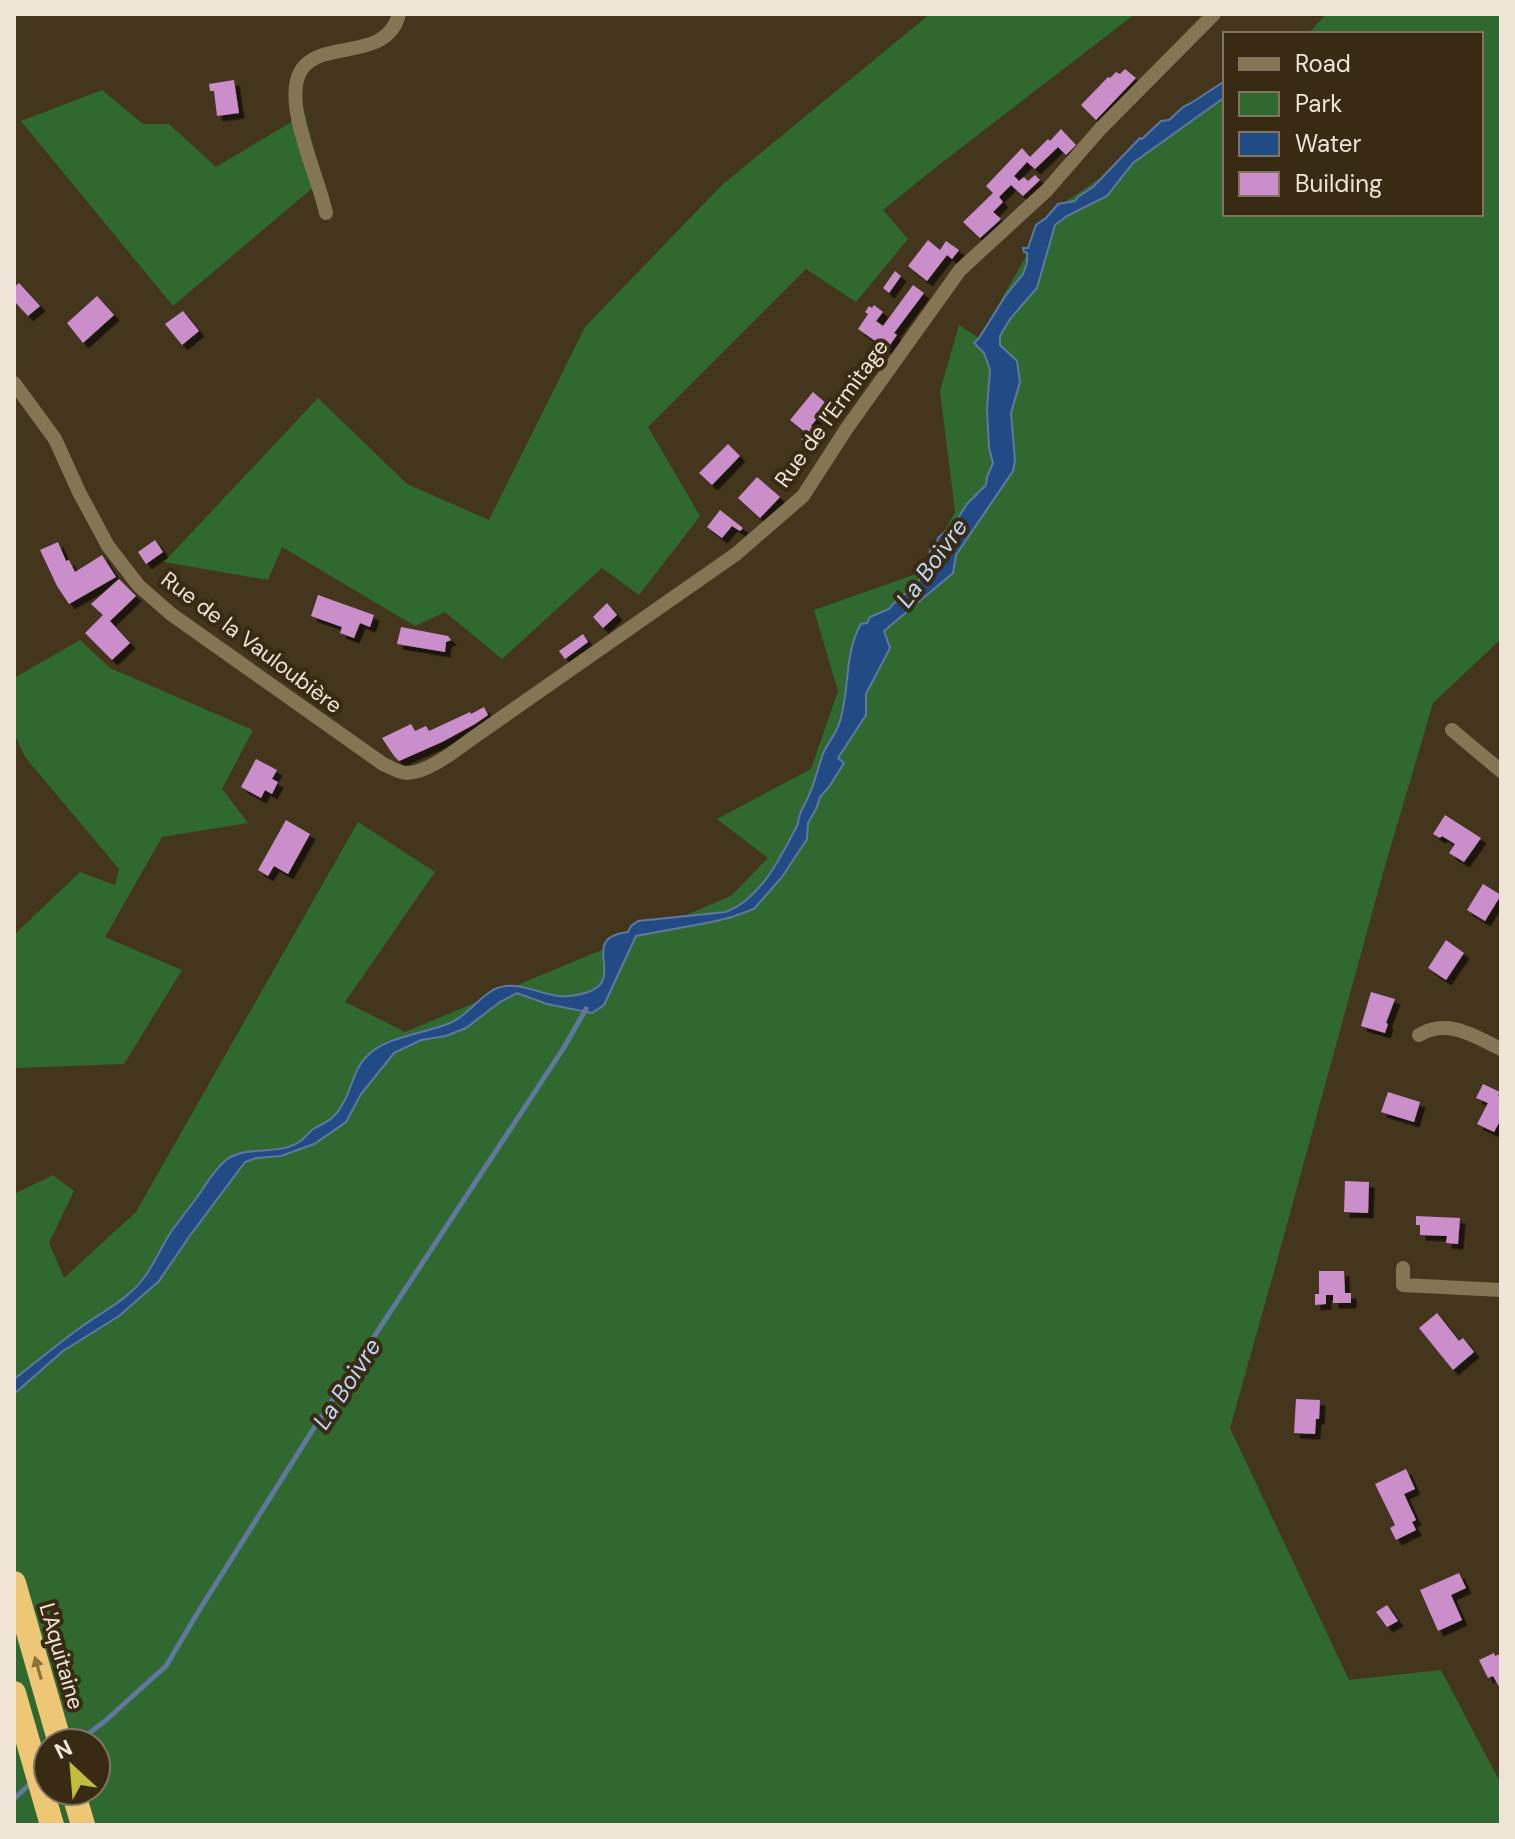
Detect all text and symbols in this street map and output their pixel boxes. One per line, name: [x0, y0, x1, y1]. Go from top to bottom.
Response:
legend: [1223, 32, 1483, 216]
text: Road: [1295, 48, 1351, 79]
text: Park: [1295, 88, 1342, 119]
text: Water: [1295, 128, 1361, 159]
text: Building: [1295, 168, 1382, 199]
street label: Rue de l’Ermitage: [768, 334, 895, 493]
water label: La Boivre: [889, 512, 974, 613]
street label: Rue de la Vauloubière: [155, 565, 348, 720]
water label: La Boivre: [306, 1332, 387, 1435]
street label: L'Aquitaine: [33, 1600, 90, 1713]
one-way arrow: [31, 1656, 44, 1680]
north arrow: [32, 1727, 112, 1807]
text: N: [50, 1733, 77, 1766]

